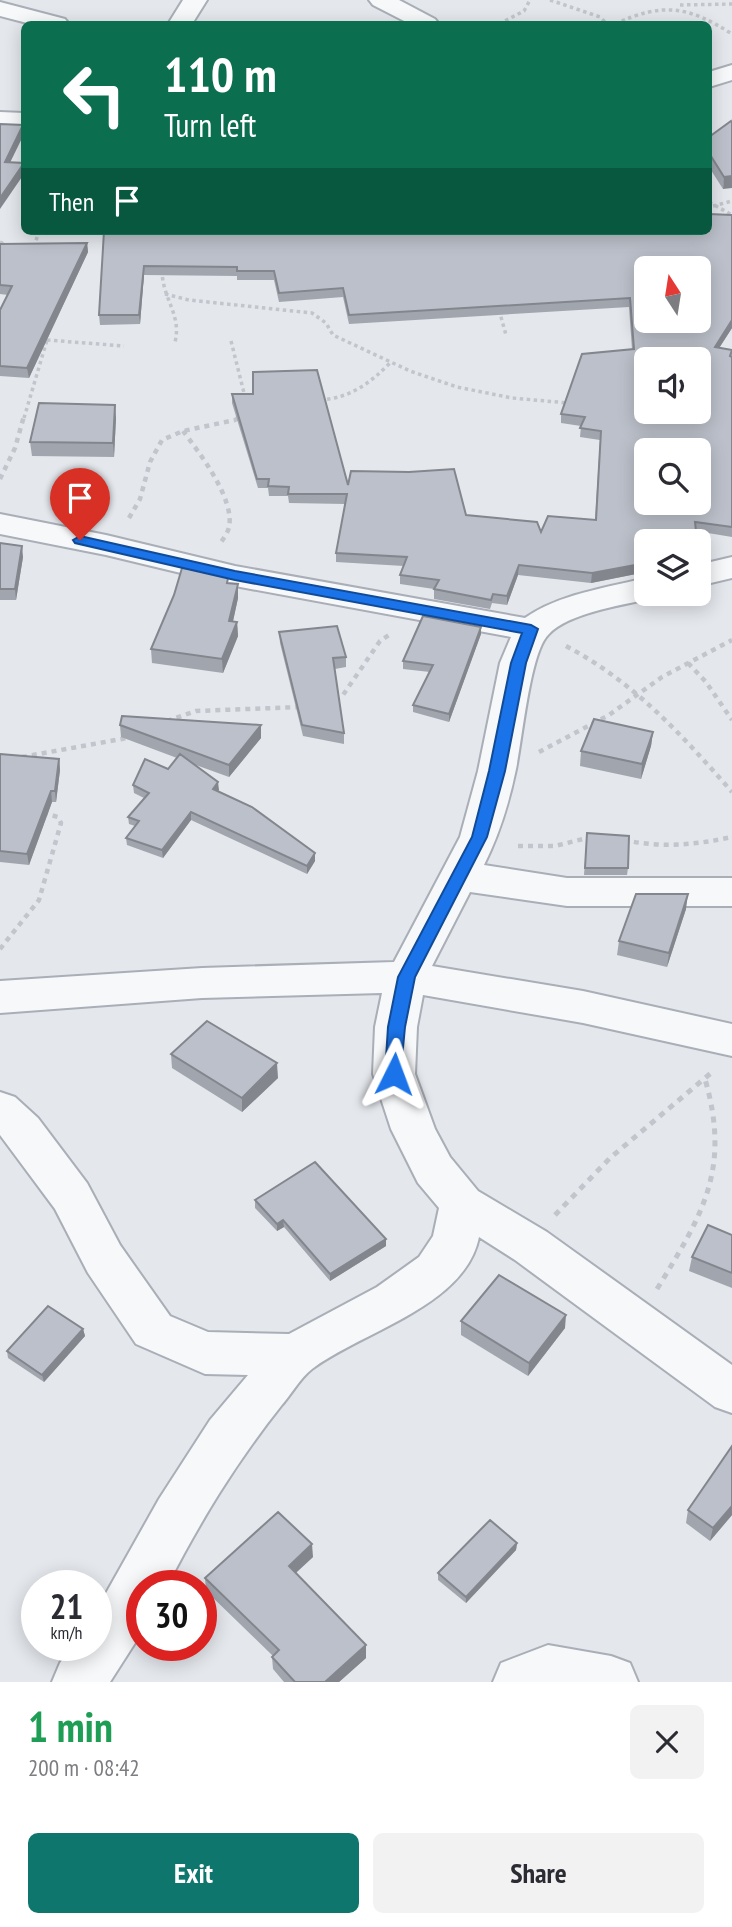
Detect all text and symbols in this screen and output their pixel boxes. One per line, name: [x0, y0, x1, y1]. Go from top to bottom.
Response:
text: 110 m: [164, 42, 277, 106]
icon: left: [49, 49, 140, 140]
text: Turn left: [164, 104, 256, 146]
icon: arrive: [108, 182, 146, 220]
text: Then: [49, 185, 94, 218]
north arrow: [634, 256, 710, 332]
map controls: [634, 256, 711, 606]
button: sound: [634, 347, 711, 424]
button: search: [634, 438, 711, 515]
pin: [50, 468, 110, 540]
icon: arrive: [61, 479, 99, 517]
button: layers: [634, 529, 711, 606]
position arrow: [357, 1037, 431, 1111]
speed limit sign: 30: [126, 1570, 217, 1661]
text: 21: [50, 1583, 83, 1629]
text: km/h: [51, 1621, 82, 1644]
text: 1 min: [28, 1699, 113, 1754]
button: close: [630, 1705, 704, 1779]
text: 200 m · 08:42: [28, 1753, 140, 1782]
button: Exit: [28, 1833, 359, 1913]
button: Share: [373, 1833, 704, 1913]

